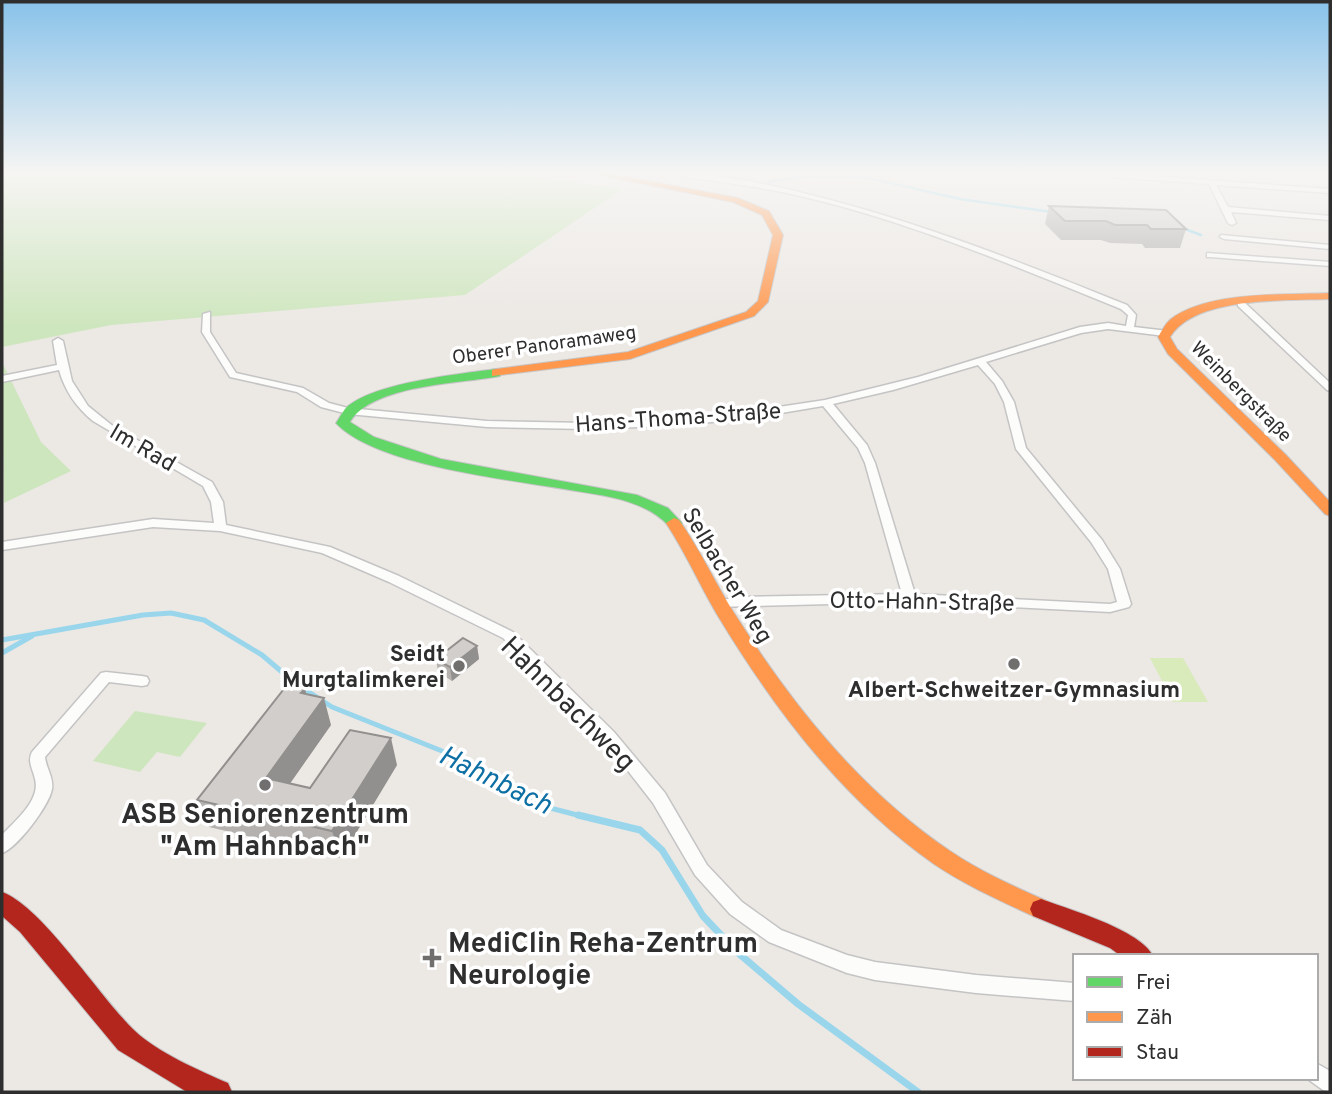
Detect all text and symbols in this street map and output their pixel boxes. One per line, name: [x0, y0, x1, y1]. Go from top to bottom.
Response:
street label: Oberer Panoramaweg: [451, 321, 638, 371]
street label: Weinbergstraße: [1185, 337, 1296, 448]
street label: Hans-Thoma-Straße: [574, 398, 782, 441]
street label: Im Rad: [103, 419, 180, 480]
street label: Selbacher Weg: [674, 503, 778, 649]
street label: Otto-Hahn-Straße: [829, 587, 1015, 620]
street label: Hahnbachweg: [491, 630, 642, 781]
place label: Seidt Murgtalimkerei: [282, 641, 445, 696]
marker: Albert-Schweitzer-Gymnasium: [1006, 656, 1022, 672]
marker: Seidt Murgtalimkerei: [451, 658, 467, 674]
place label: Albert-Schweitzer-Gymnasium: [848, 677, 1180, 706]
water label: Hahnbach: [432, 739, 557, 824]
marker: ASB Seniorenzentrum "Am Hahnbach": [257, 777, 273, 793]
place label: ASB Seniorenzentrum "Am Hahnbach": [121, 798, 409, 866]
place label: MediClin Reha-Zentrum Neurologie: [448, 927, 758, 995]
marker: MediClin Reha-Zentrum Neurologie: [422, 948, 442, 968]
legend: [1073, 954, 1318, 1080]
text: Frei: [1136, 970, 1171, 997]
text: Zäh: [1136, 1005, 1173, 1032]
text: Stau: [1136, 1040, 1179, 1067]

